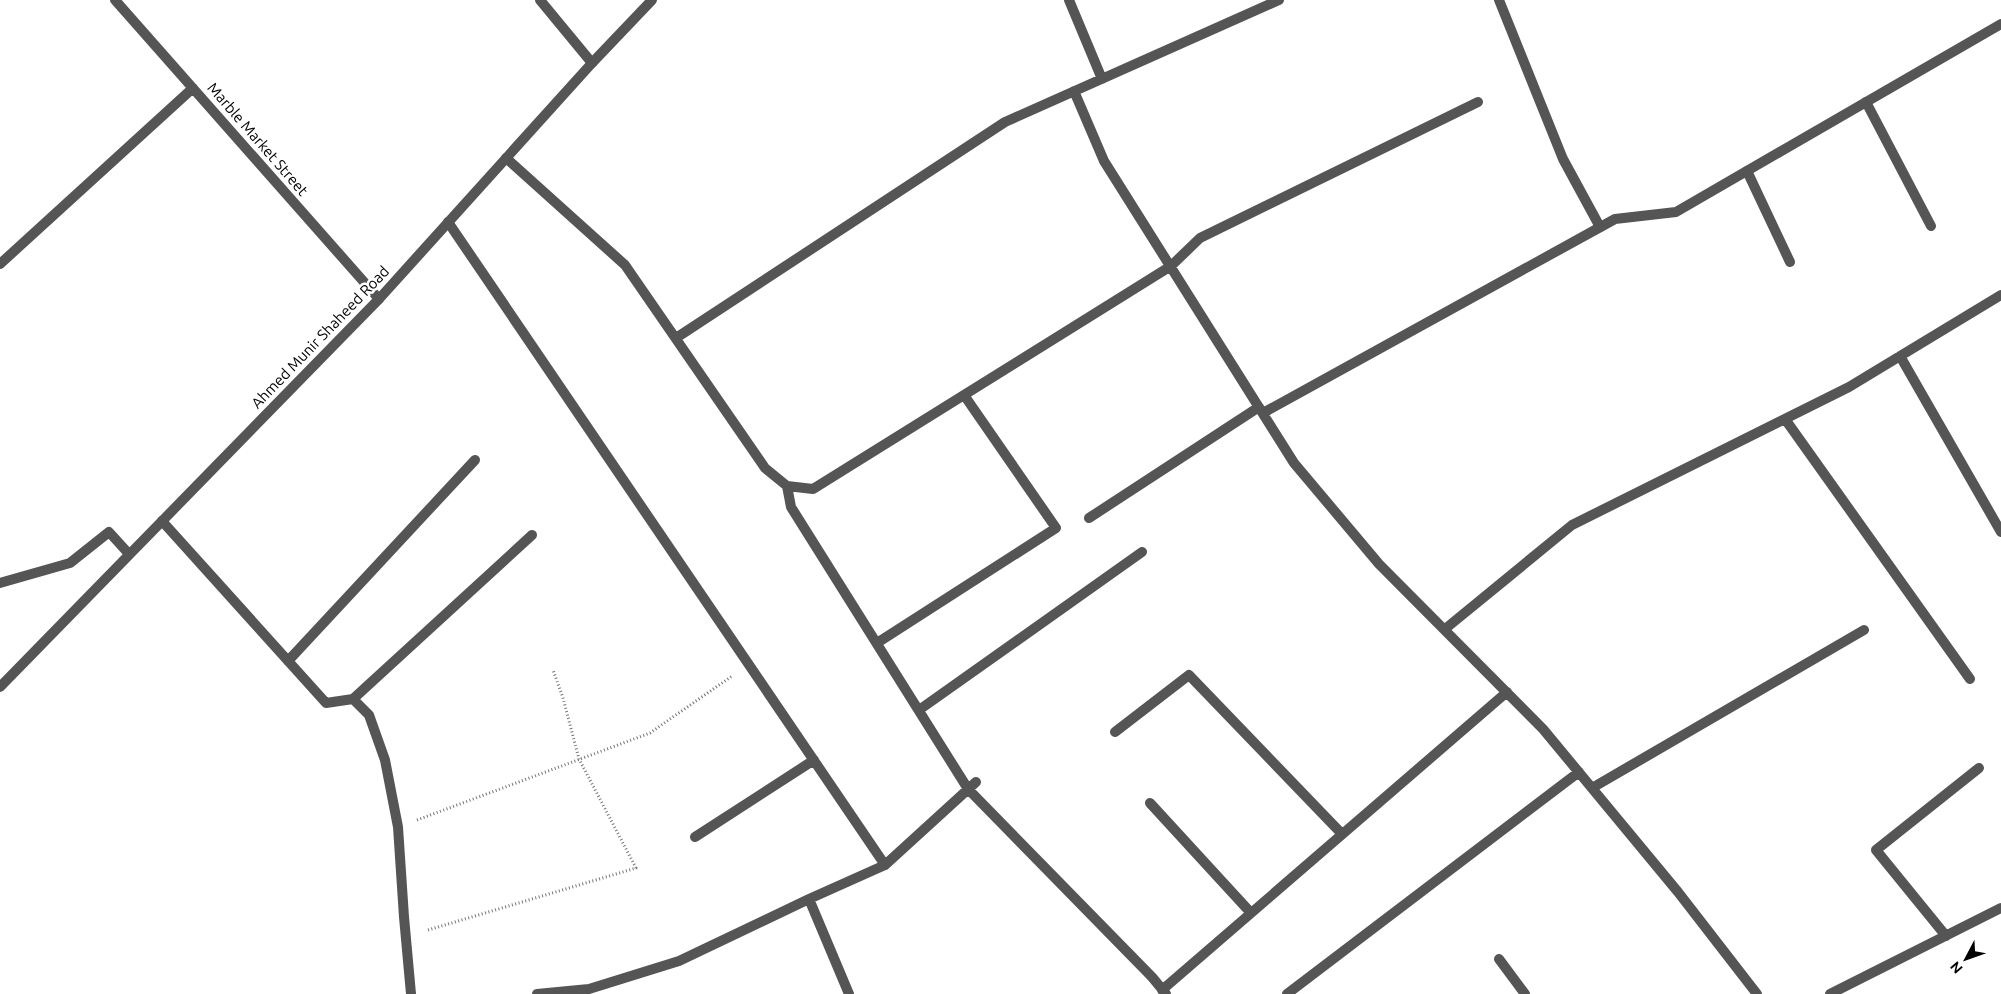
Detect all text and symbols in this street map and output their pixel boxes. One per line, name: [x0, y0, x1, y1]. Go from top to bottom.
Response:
street label: Marble Market Street: [204, 79, 312, 199]
street label: Ahmed Munir Shaheed Road: [248, 262, 392, 412]
north arrow: [1941, 934, 1991, 984]
text: N: [1947, 958, 1966, 977]

